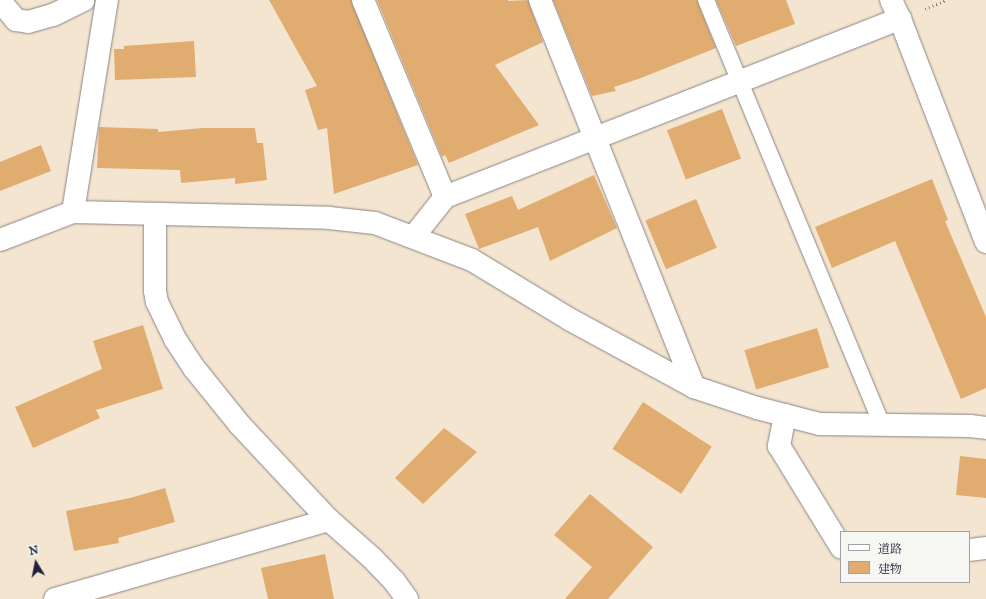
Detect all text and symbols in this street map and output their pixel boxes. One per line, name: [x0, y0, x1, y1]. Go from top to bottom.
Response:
legend: [840, 531, 970, 583]
text: 道路: [878, 542, 902, 556]
north arrow: [16, 543, 56, 583]
text: N: [28, 543, 40, 558]
text: 建物: [878, 562, 902, 576]

